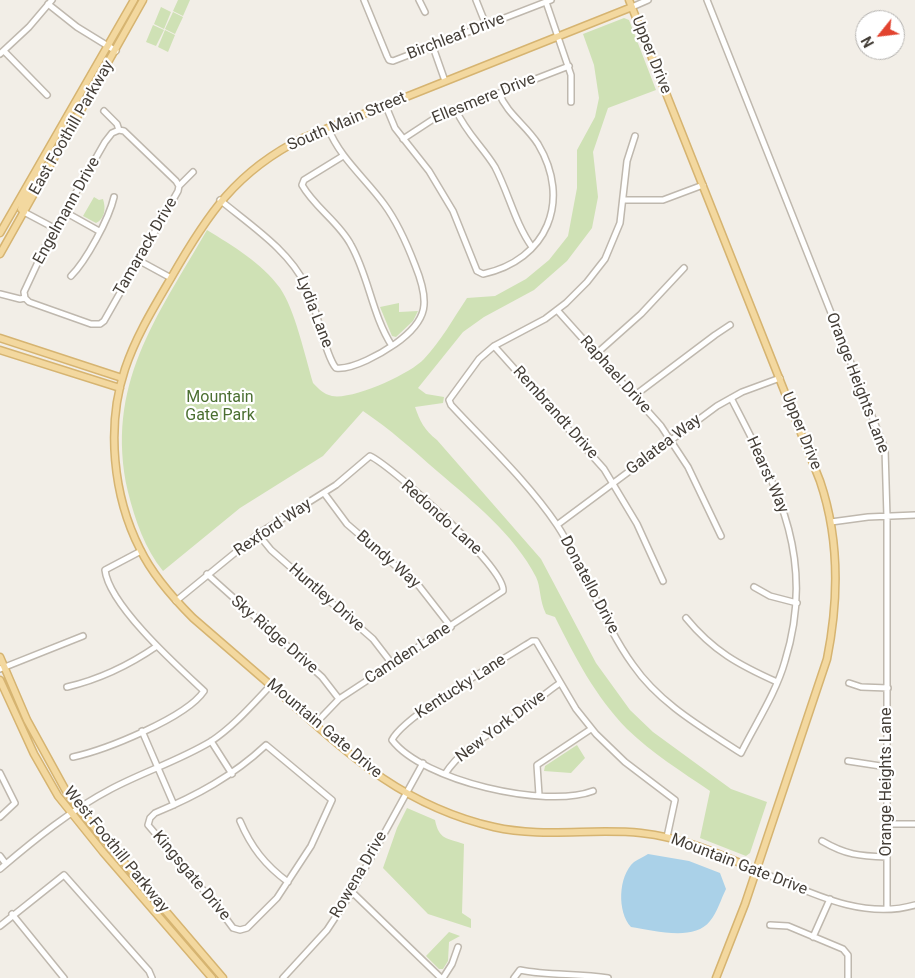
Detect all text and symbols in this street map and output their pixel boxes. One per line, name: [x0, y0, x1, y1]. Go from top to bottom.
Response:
street label: Birchleaf Drive: [405, 10, 507, 64]
north arrow: [855, 10, 905, 60]
street label: Upper Drive: [627, 13, 675, 97]
text: N: [858, 34, 877, 50]
street label: East Foothill Parkway: [26, 57, 118, 199]
street label: Ellesmere Drive: [429, 70, 539, 128]
street label: South Main Street: [285, 88, 409, 156]
street label: Engelmann Drive: [30, 154, 104, 268]
street label: Tamarack Drive: [110, 194, 182, 300]
street label: Lydia Lane: [292, 273, 336, 351]
street label: Orange Heights Lane: [821, 310, 893, 456]
street label: Raphael Drive: [575, 332, 655, 418]
street label: Rembrandt Drive: [508, 363, 602, 463]
park label: Mountain Gate Park: [185, 388, 255, 426]
street label: Upper Drive: [777, 389, 825, 473]
street label: Galatea Way: [623, 411, 705, 479]
street label: Hearst Way: [742, 434, 792, 516]
street label: Redondo Lane: [397, 477, 485, 559]
street label: Rexford Way: [231, 495, 315, 561]
street label: Bundy Way: [352, 527, 424, 593]
street label: Donatello Drive: [555, 533, 623, 637]
street label: Huntley Drive: [284, 560, 368, 636]
street label: Sky Ridge Drive: [226, 592, 322, 678]
street label: Camden Lane: [362, 619, 454, 689]
street label: Kentucky Lane: [412, 651, 510, 723]
street label: Mountain Gate Drive: [262, 675, 386, 783]
street label: New York Drive: [452, 687, 550, 767]
street label: Orange Heights Lane: [877, 708, 897, 856]
street label: West Foothill Parkway: [59, 783, 173, 917]
street label: Kingsgate Drive: [148, 827, 234, 925]
street label: Rowena Drive: [326, 828, 392, 922]
street label: Mountain Gate Drive: [668, 830, 810, 900]

